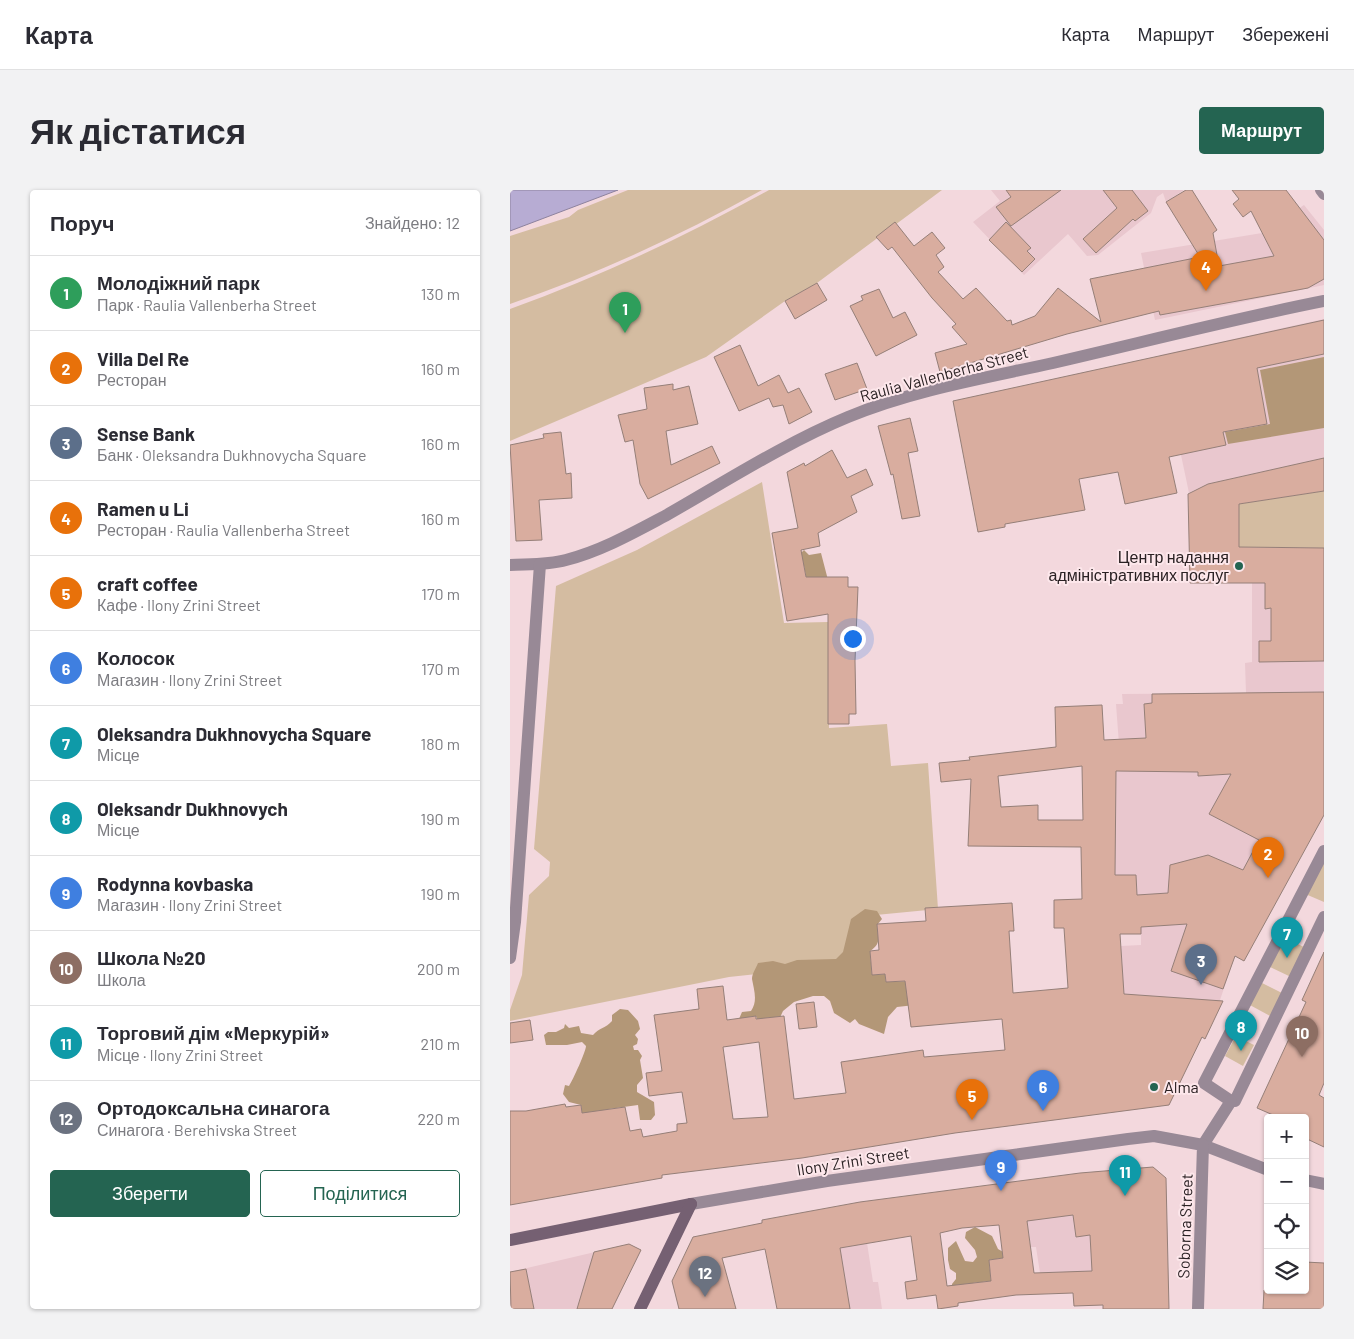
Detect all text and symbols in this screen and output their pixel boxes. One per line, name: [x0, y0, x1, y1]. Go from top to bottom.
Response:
text: Карта: [25, 20, 93, 49]
text: Карта: [1061, 23, 1109, 45]
text: Маршрут: [1137, 23, 1214, 45]
text: Збережені: [1242, 23, 1329, 45]
button: Маршрут: [1199, 107, 1324, 154]
text: Як дістатися: [30, 109, 246, 151]
text: Поруч: [50, 210, 114, 235]
text: Знайдено: 12: [365, 213, 460, 232]
pin: 4: [1190, 250, 1222, 291]
text: Молодіжний парк: [97, 271, 260, 294]
text: 1: [63, 284, 69, 303]
text: 130 m: [421, 284, 460, 303]
pin: 1: [609, 292, 641, 333]
text: Парк · Raulia Vallenberha Street: [97, 295, 317, 314]
street label: Raulia Vallenberha Street: [858, 342, 1030, 405]
text: Villa Del Re: [97, 347, 189, 370]
text: 2: [62, 359, 70, 378]
text: 160 m: [421, 359, 460, 378]
text: Ресторан: [97, 370, 167, 389]
text: Sense Bank: [97, 422, 195, 445]
text: 3: [62, 434, 70, 453]
text: 160 m: [421, 434, 460, 453]
text: Банк · Oleksandra Dukhnovycha Square: [97, 445, 366, 464]
text: Ramen u Li: [97, 497, 189, 520]
text: 4: [61, 509, 71, 528]
text: 160 m: [421, 509, 460, 528]
text: Ресторан · Raulia Vallenberha Street: [97, 520, 350, 539]
place label: Центр надання адміністративних послуг: [1049, 547, 1229, 584]
marker: Центр надання адміністративних послуг: [1233, 560, 1245, 572]
text: craft coffee: [97, 572, 198, 595]
text: 5: [62, 584, 70, 603]
text: 170 m: [421, 584, 460, 603]
text: Кафе · Ilony Zrini Street: [97, 595, 261, 614]
your location: [840, 626, 866, 652]
text: Колосок: [97, 646, 175, 669]
text: 6: [62, 659, 70, 678]
text: 170 m: [421, 659, 460, 678]
text: Магазин · Ilony Zrini Street: [97, 670, 282, 689]
text: Oleksandra Dukhnovycha Square: [97, 722, 371, 745]
text: 7: [62, 734, 70, 753]
text: 180 m: [421, 734, 460, 753]
text: Місце: [97, 745, 140, 764]
text: Oleksandr Dukhnovych: [97, 797, 288, 820]
text: 8: [62, 809, 70, 828]
text: 190 m: [421, 809, 460, 828]
text: Місце: [97, 820, 140, 839]
pin: 2: [1252, 837, 1284, 878]
text: Rodynna kovbaska: [97, 872, 253, 895]
text: 9: [62, 884, 70, 903]
text: 190 m: [421, 884, 460, 903]
text: Магазин · Ilony Zrini Street: [97, 895, 282, 914]
pin: 7: [1271, 917, 1303, 958]
pin: 3: [1185, 944, 1217, 985]
text: Школа №20: [97, 946, 206, 969]
text: 10: [59, 959, 73, 978]
text: 200 m: [417, 959, 460, 978]
text: Школа: [97, 970, 146, 989]
pin: 8: [1225, 1010, 1257, 1051]
pin: 10: [1286, 1016, 1318, 1057]
text: Торговий дім «Меркурій»: [97, 1021, 330, 1044]
text: 11: [60, 1034, 72, 1053]
text: 210 m: [421, 1034, 460, 1053]
text: Місце · Ilony Zrini Street: [97, 1045, 263, 1064]
pin: 6: [1027, 1070, 1059, 1111]
place label: Alma: [1164, 1077, 1199, 1096]
pin: 5: [956, 1079, 988, 1120]
marker: Alma: [1148, 1081, 1160, 1093]
text: Ортодоксальна синагога: [97, 1096, 329, 1119]
text: 12: [59, 1109, 73, 1128]
text: 220 m: [417, 1109, 460, 1128]
map controls: [1264, 1114, 1309, 1294]
button: +: [1264, 1114, 1309, 1159]
text: Синагога · Berehivska Street: [97, 1120, 297, 1139]
street label: Ilony Zrini Street: [795, 1142, 911, 1179]
pin: 9: [985, 1150, 1017, 1191]
pin: 11: [1109, 1155, 1141, 1196]
button: −: [1264, 1159, 1309, 1204]
button: Зберегти: [50, 1170, 250, 1217]
button: Поділитися: [260, 1170, 460, 1217]
street label: Soborna Street: [1173, 1173, 1196, 1279]
button: locate: [1264, 1204, 1309, 1249]
button: layers: [1264, 1249, 1309, 1294]
pin: 12: [689, 1256, 721, 1297]

